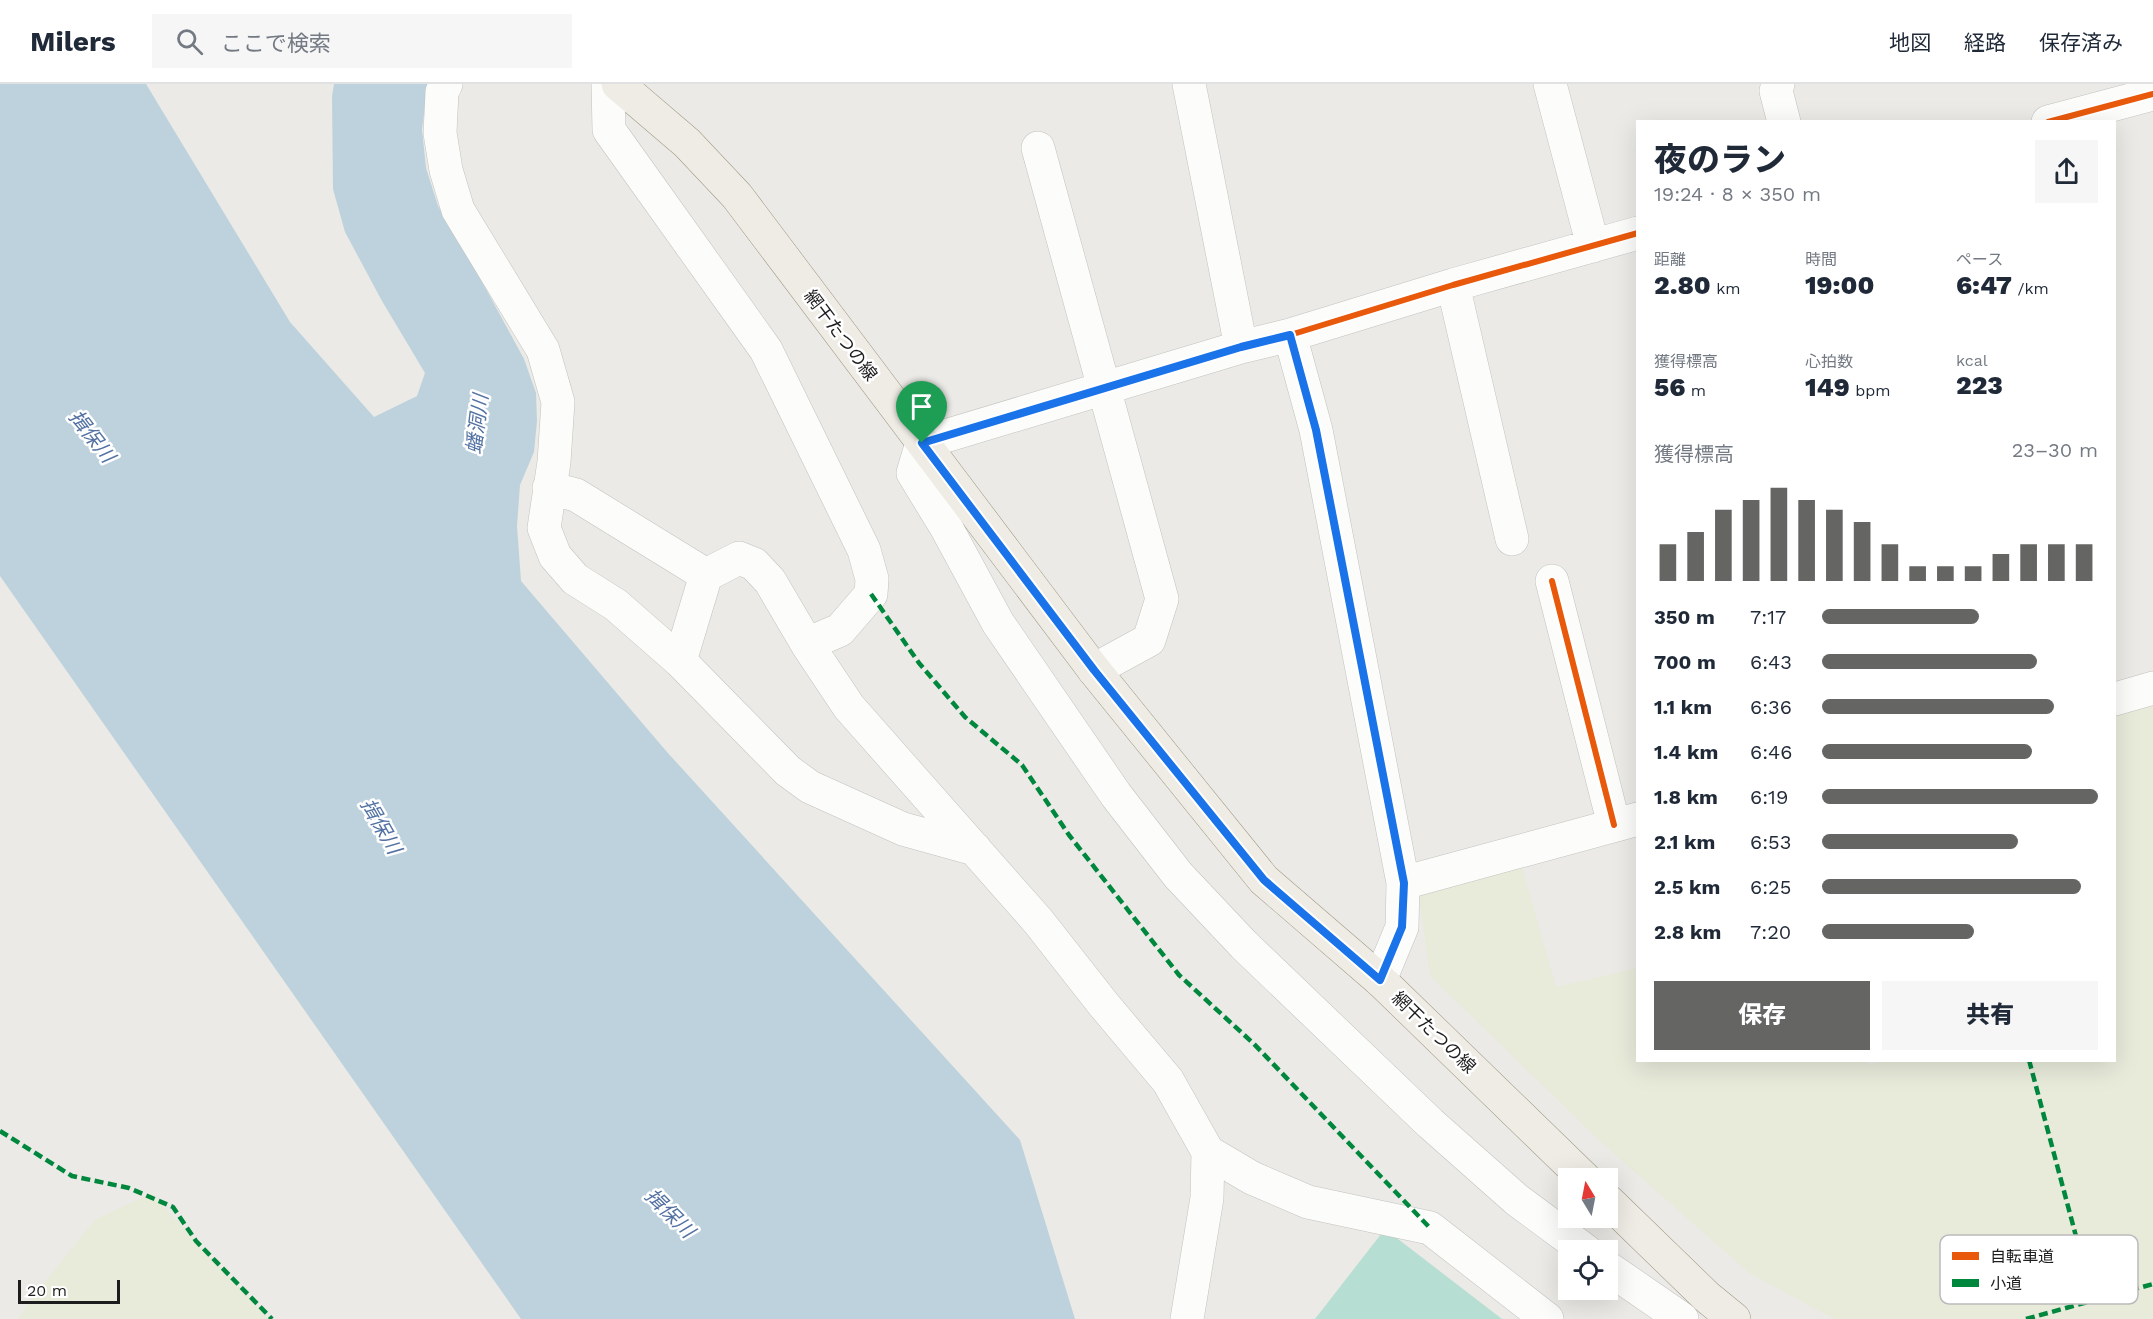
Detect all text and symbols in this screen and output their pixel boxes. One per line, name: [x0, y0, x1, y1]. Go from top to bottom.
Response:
search box: [152, 14, 572, 68]
text: Milers: [30, 25, 116, 58]
icon: search: [173, 25, 206, 58]
text: 地図: [1889, 30, 1931, 55]
text: 経路: [1964, 30, 2006, 55]
text: 保存済み: [2039, 30, 2123, 55]
text: ここで検索: [221, 31, 331, 56]
text: 夜のラン: [1654, 140, 1786, 179]
button: share: [2035, 140, 2098, 203]
text: 19:24 · 8 × 350 m: [1654, 182, 1821, 206]
text: 距離: [1654, 250, 1686, 269]
text: 時間: [1805, 250, 1837, 269]
text: ペース: [1956, 250, 2003, 269]
text: 2.80: [1654, 270, 1711, 300]
text: 19:00: [1805, 270, 1874, 300]
text: 6:47: [1956, 270, 2012, 300]
text: km: [1711, 279, 1741, 298]
text: /km: [2012, 279, 2049, 298]
street label: 網干たつの線: [800, 286, 882, 384]
text: kcal: [1956, 351, 1988, 370]
text: 獲得標高: [1654, 352, 1718, 371]
text: 心拍数: [1805, 352, 1853, 371]
text: 223: [1956, 370, 2003, 400]
text: 56: [1654, 372, 1685, 402]
text: 149: [1805, 372, 1850, 402]
pin: [896, 381, 947, 443]
text: m: [1685, 381, 1706, 400]
text: bpm: [1850, 381, 1891, 400]
icon: arrive: [905, 390, 938, 423]
water label: 蟠洞川: [461, 391, 493, 455]
water label: 揖保川: [64, 405, 121, 469]
text: 23–30 m: [2012, 438, 2098, 462]
text: 獲得標高: [1654, 442, 1734, 466]
text: 350 m: [1654, 605, 1715, 629]
text: 7:17: [1750, 605, 1786, 629]
text: 700 m: [1654, 650, 1716, 674]
text: 6:43: [1750, 650, 1792, 674]
text: 1.1 km: [1654, 695, 1712, 719]
text: 6:36: [1750, 695, 1792, 719]
text: 1.4 km: [1654, 740, 1718, 764]
text: 6:46: [1750, 740, 1792, 764]
text: 1.8 km: [1654, 785, 1718, 809]
text: 6:19: [1750, 785, 1788, 809]
water label: 揖保川: [356, 794, 407, 860]
text: 2.1 km: [1654, 830, 1715, 854]
text: 6:53: [1750, 830, 1791, 854]
text: 2.5 km: [1654, 875, 1720, 899]
text: 6:25: [1750, 875, 1791, 899]
text: 2.8 km: [1654, 920, 1721, 944]
text: 7:20: [1750, 920, 1791, 944]
button: 保存: [1654, 981, 1870, 1050]
button: 共有: [1882, 981, 2098, 1050]
street label: 網干たつの線: [1388, 987, 1480, 1077]
north arrow: [1558, 1168, 1618, 1228]
map controls: [1558, 1168, 1618, 1300]
water label: 揖保川: [640, 1183, 701, 1244]
legend: [1940, 1235, 2138, 1304]
button: locate: [1558, 1240, 1618, 1300]
text: 自転車道: [1990, 1247, 2054, 1266]
text: 小道: [1990, 1274, 2022, 1293]
scale bar: [18, 1277, 120, 1304]
text: 20 m: [27, 1281, 67, 1300]

